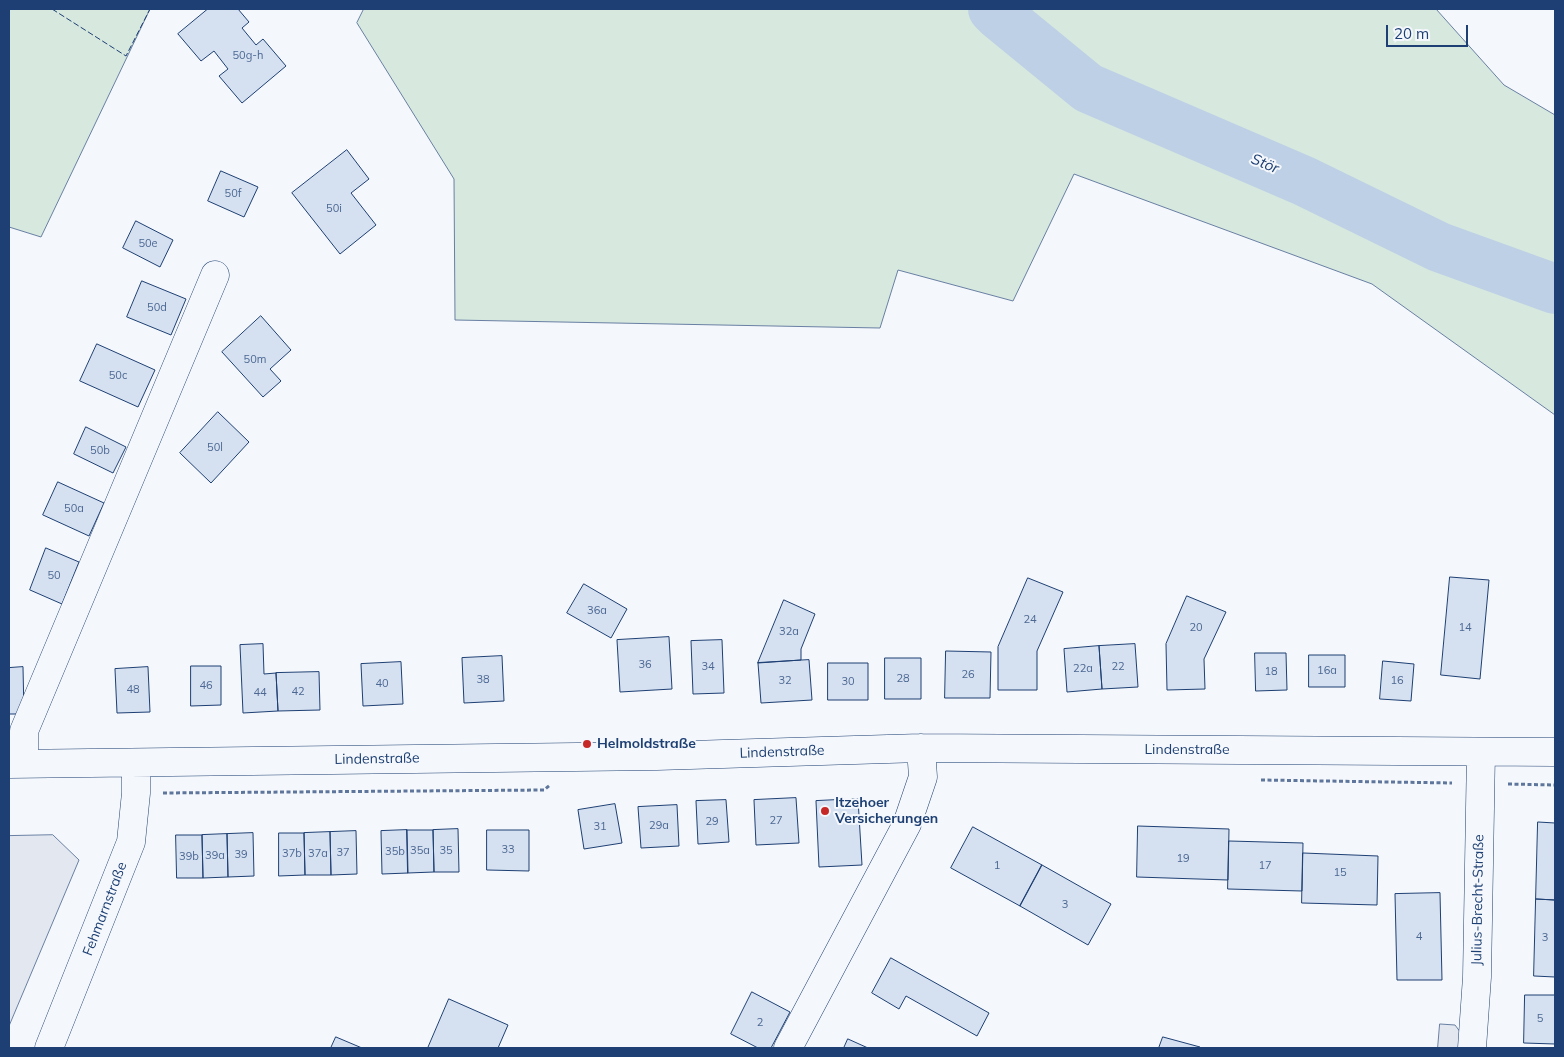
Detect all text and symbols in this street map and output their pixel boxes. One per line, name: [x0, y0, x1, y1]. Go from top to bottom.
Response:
scale bar: [1389, 15, 1472, 47]
text: 20 m: [1394, 24, 1429, 43]
house number: 50g-h: [233, 49, 263, 63]
water label: Stör: [1248, 150, 1282, 178]
house number: 50f: [225, 187, 241, 201]
house number: 50i: [326, 202, 342, 216]
house number: 50e: [138, 237, 158, 251]
house number: 50d: [147, 301, 167, 315]
house number: 50m: [244, 353, 266, 367]
house number: 50c: [109, 369, 127, 383]
house number: 50l: [207, 441, 223, 455]
house number: 50b: [90, 444, 110, 458]
house number: 50a: [64, 502, 84, 516]
house number: 50: [47, 569, 61, 583]
house number: 36a: [587, 604, 607, 618]
house number: 24: [1023, 613, 1037, 627]
house number: 20: [1189, 621, 1203, 635]
house number: 14: [1458, 621, 1472, 635]
house number: 32a: [779, 625, 799, 639]
house number: 36: [638, 658, 652, 672]
house number: 34: [701, 660, 715, 674]
house number: 22: [1111, 660, 1125, 674]
house number: 22a: [1073, 662, 1093, 676]
house number: 16a: [1317, 664, 1337, 678]
house number: 18: [1264, 665, 1278, 679]
house number: 26: [961, 668, 975, 682]
house number: 28: [896, 672, 910, 686]
house number: 38: [476, 673, 490, 687]
house number: 32: [778, 674, 792, 688]
house number: 16: [1390, 674, 1404, 688]
house number: 30: [841, 675, 855, 689]
house number: 40: [375, 677, 389, 691]
house number: 46: [199, 679, 213, 693]
house number: 48: [126, 683, 140, 697]
house number: 42: [291, 685, 305, 699]
house number: 44: [253, 686, 267, 700]
place label: Helmoldstraße: [597, 736, 696, 752]
marker: Helmoldstraße: [581, 738, 593, 750]
street label: Lindenstraße: [739, 742, 825, 762]
street label: Lindenstraße: [1144, 742, 1230, 758]
street label: Lindenstraße: [334, 750, 420, 768]
place label: Itzehoer Versicherungen: [835, 795, 938, 828]
marker: Itzehoer Versicherungen: [819, 805, 831, 817]
house number: 27: [769, 814, 783, 828]
house number: 29: [705, 815, 719, 829]
house number: 29a: [649, 819, 669, 833]
house number: 31: [593, 820, 607, 834]
street label: Julius-Brecht-Straße: [1468, 834, 1488, 966]
house number: 33: [501, 843, 515, 857]
house number: 35a: [410, 844, 430, 858]
house number: 35: [439, 844, 453, 858]
house number: 35b: [385, 845, 405, 859]
house number: 37: [336, 846, 350, 860]
house number: 37b: [282, 847, 302, 861]
house number: 37a: [308, 847, 328, 861]
house number: 39: [234, 848, 248, 862]
house number: 39a: [205, 849, 225, 863]
house number: 39b: [179, 850, 199, 864]
house number: 19: [1176, 852, 1190, 866]
house number: 1: [994, 859, 1000, 873]
house number: 17: [1258, 859, 1272, 873]
street label: Fehmarnstraße: [79, 860, 131, 958]
house number: 15: [1333, 866, 1347, 880]
house number: 3: [1062, 898, 1068, 912]
house number: 4: [1416, 930, 1422, 944]
house number: 3: [1542, 931, 1548, 945]
house number: 5: [1537, 1012, 1543, 1026]
house number: 2: [757, 1016, 763, 1030]

